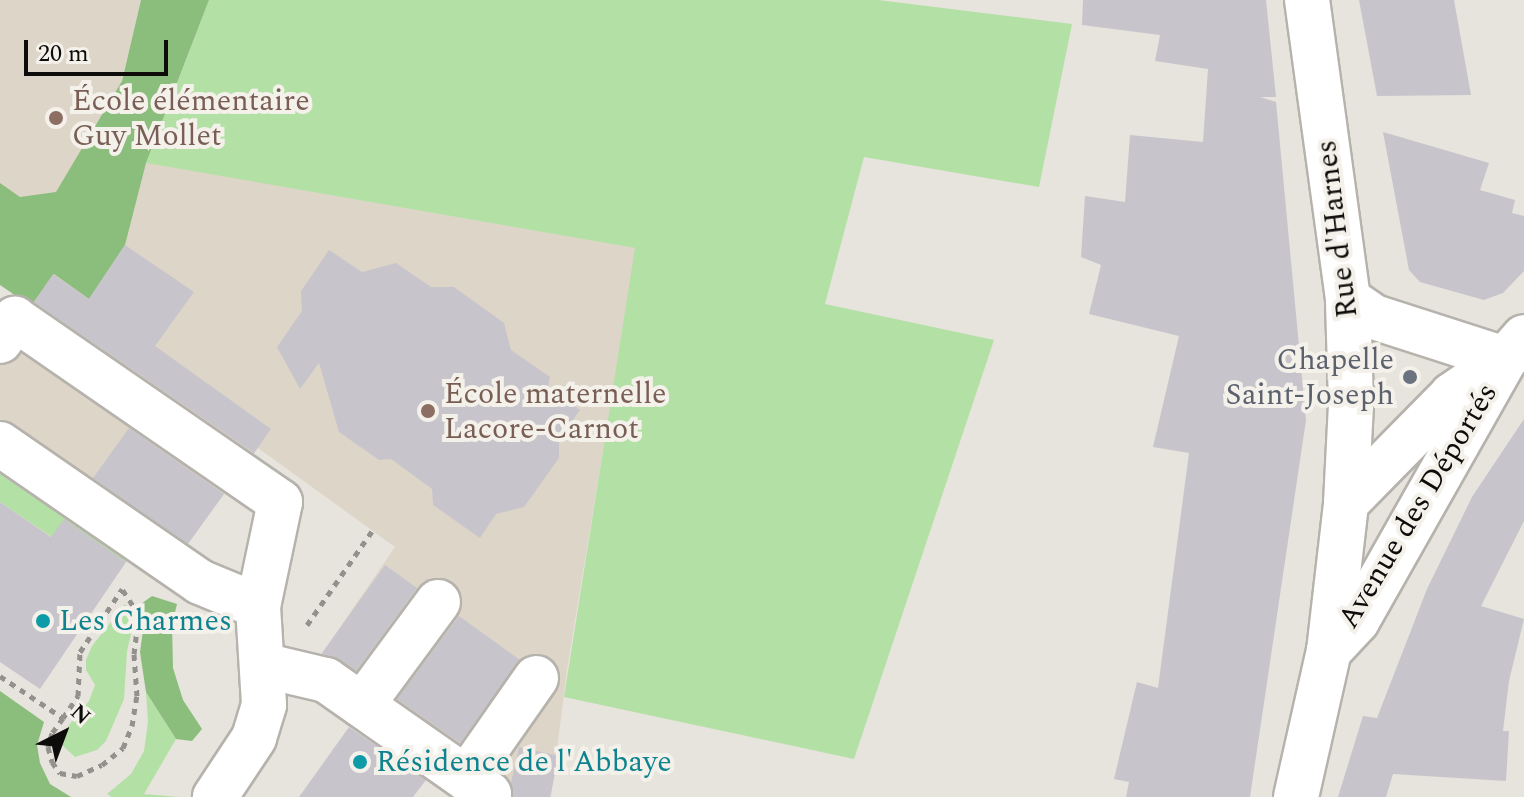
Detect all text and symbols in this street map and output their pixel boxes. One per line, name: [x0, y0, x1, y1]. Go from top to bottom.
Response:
scale bar: [28, 24, 172, 74]
text: 20 m: [38, 36, 89, 72]
place label: École élémentaire Guy Mollet: [72, 83, 310, 154]
marker: École élémentaire Guy Mollet: [47, 109, 65, 127]
street label: Rue d'Harnes: [1308, 138, 1366, 320]
place label: Chapelle Saint-Joseph: [1225, 342, 1394, 412]
marker: Chapelle Saint-Joseph: [1401, 368, 1419, 386]
place label: École maternelle Lacore-Carnot: [444, 376, 666, 446]
street label: Avenue des Déportés: [1331, 377, 1505, 635]
marker: École maternelle Lacore-Carnot: [419, 402, 437, 420]
place label: Les Charmes: [59, 603, 232, 639]
marker: Les Charmes: [34, 612, 52, 630]
north arrow: [24, 693, 104, 773]
text: N: [63, 697, 98, 733]
place label: Résidence de l'Abbaye: [376, 744, 672, 780]
marker: Résidence de l'Abbaye: [351, 753, 369, 771]

